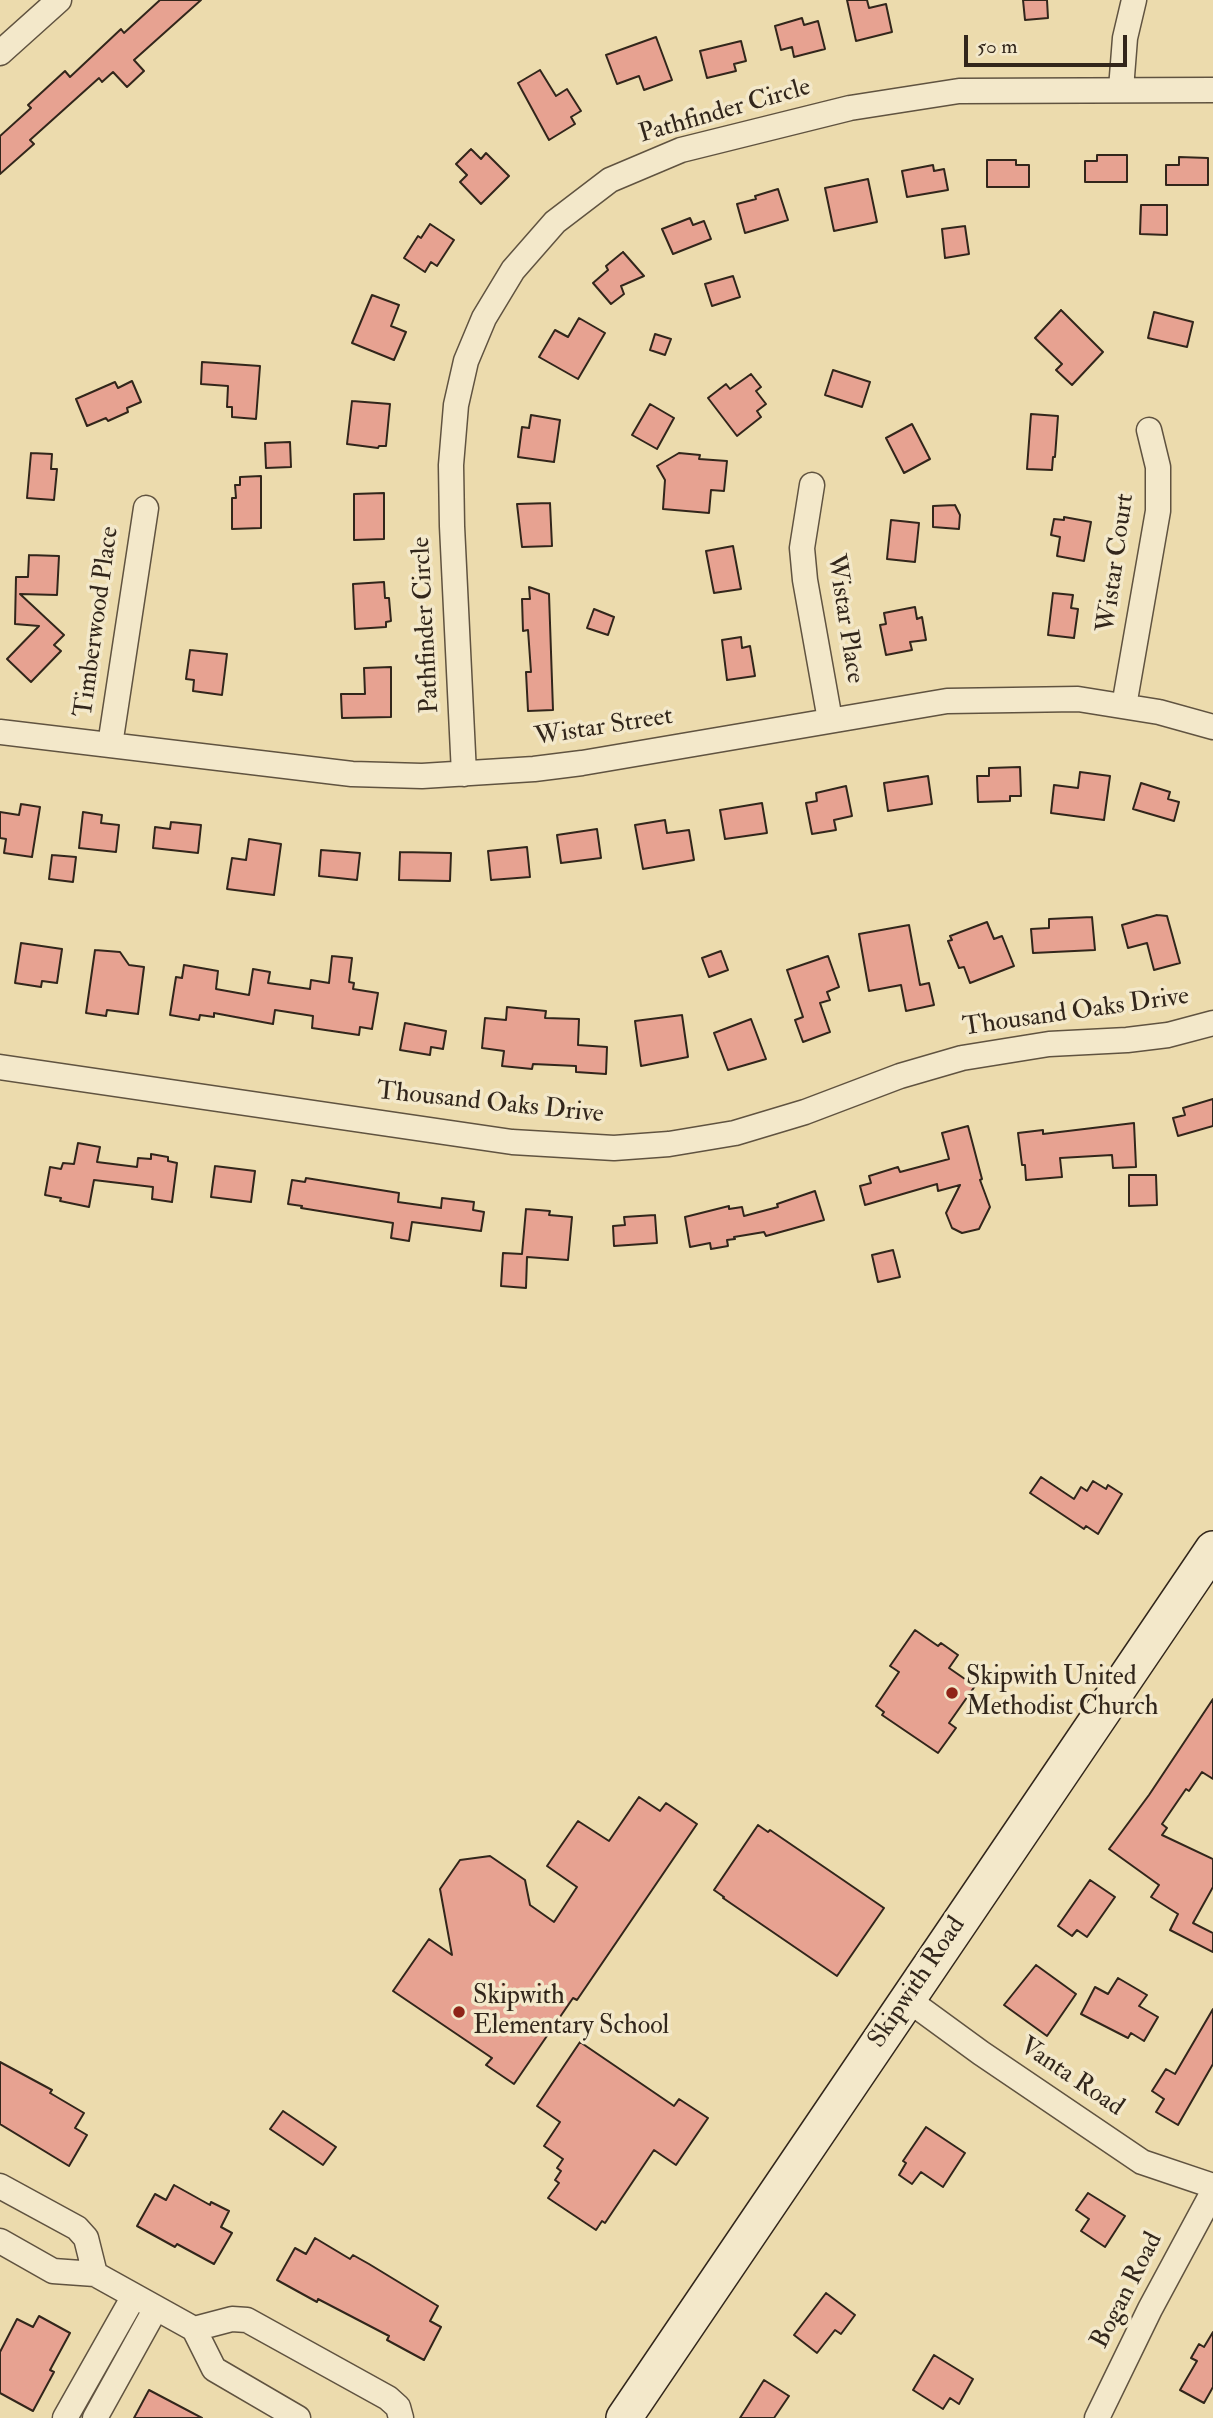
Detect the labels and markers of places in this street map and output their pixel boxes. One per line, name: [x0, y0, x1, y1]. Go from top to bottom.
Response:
place label: Skipwith United Methodist Church: [966, 1662, 1158, 1724]
marker: Skipwith United Methodist Church: [944, 1685, 960, 1701]
place label: Skipwith Elementary School: [473, 1981, 669, 2042]
marker: Skipwith Elementary School: [451, 2004, 467, 2020]

